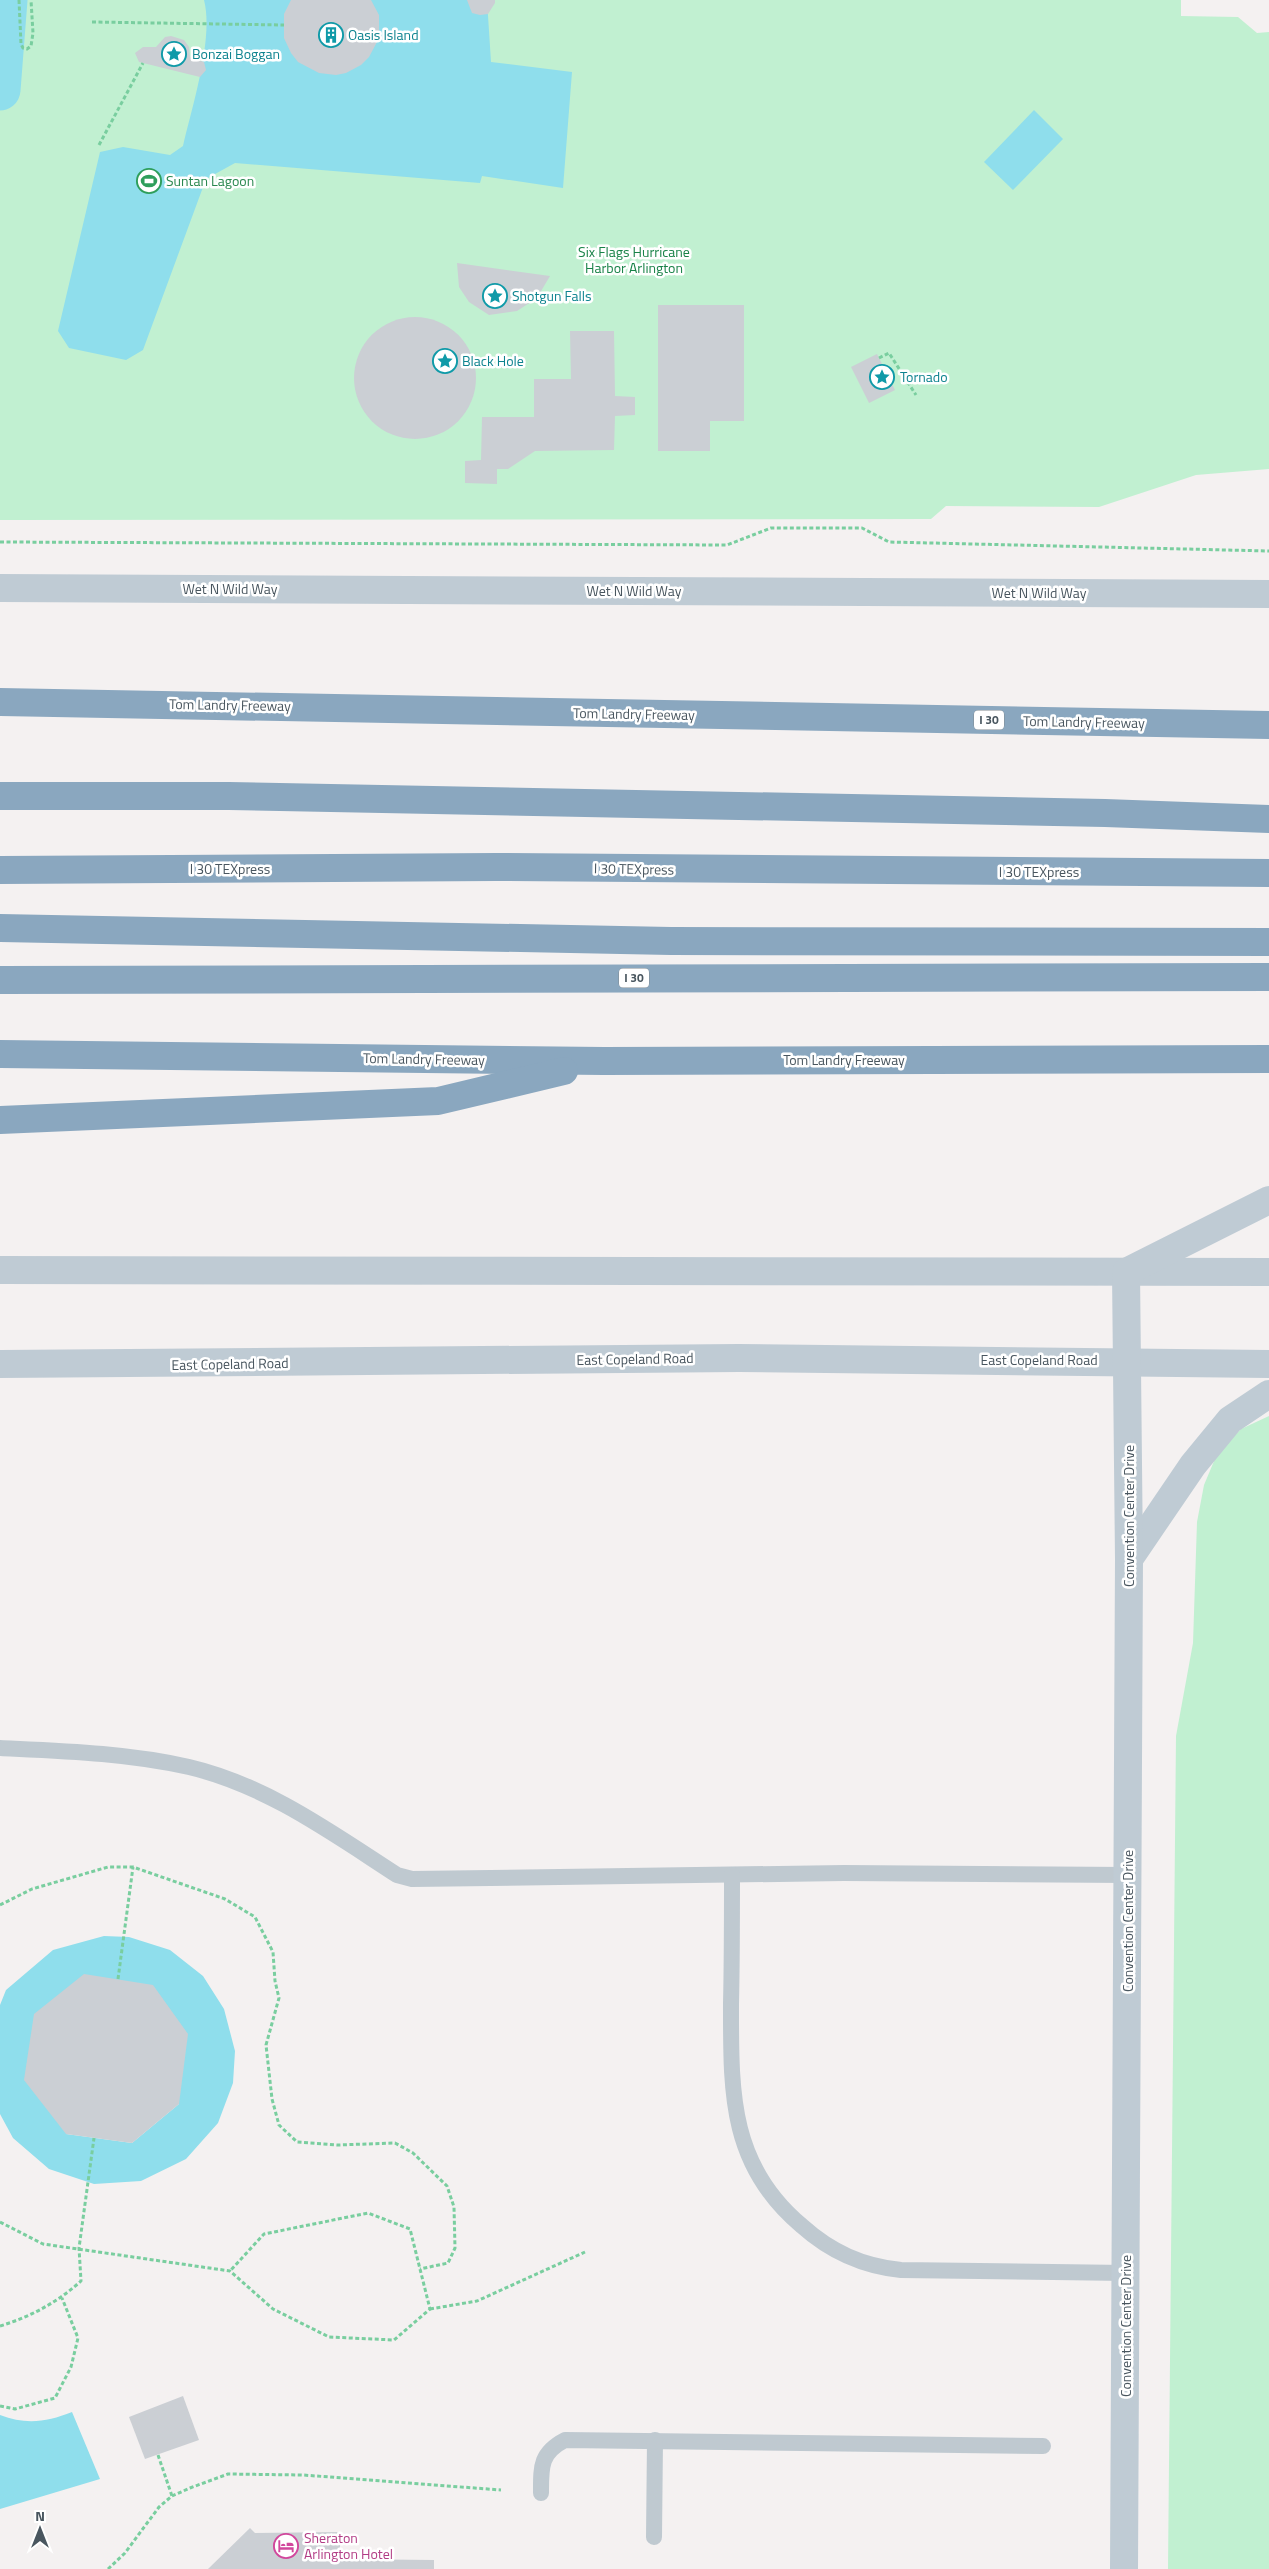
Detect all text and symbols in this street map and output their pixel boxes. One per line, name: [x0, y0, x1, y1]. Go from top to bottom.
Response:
building icon: Oasis Island: [318, 22, 344, 48]
place label: Oasis Island: [348, 24, 419, 45]
place icon: Bonzai Boggan: [161, 41, 187, 67]
place label: Bonzai Boggan: [192, 43, 280, 64]
sports icon: Suntan Lagoon: [136, 168, 162, 194]
place label: Suntan Lagoon: [166, 170, 254, 191]
park label: Six Flags Hurricane Harbor Arlington: [578, 241, 690, 278]
place icon: Shotgun Falls: [482, 283, 508, 309]
place label: Shotgun Falls: [512, 285, 591, 306]
place icon: Black Hole: [432, 348, 458, 374]
place label: Black Hole: [462, 350, 524, 371]
place icon: Tornado: [869, 364, 895, 390]
place label: Tornado: [900, 366, 948, 387]
street label: Wet N Wild Way: [183, 578, 278, 599]
street label: Wet N Wild Way: [587, 580, 682, 601]
street label: Wet N Wild Way: [992, 582, 1087, 603]
street label: Tom Landry Freeway: [169, 693, 291, 716]
street label: Tom Landry Freeway: [573, 702, 695, 725]
road number: I 30: [974, 710, 1004, 730]
street label: Tom Landry Freeway: [1023, 710, 1145, 733]
street label: I 30 TEXpress: [594, 857, 674, 880]
street label: I 30 TEXpress: [190, 858, 270, 879]
street label: I 30 TEXpress: [999, 861, 1079, 882]
road number: I 30: [619, 968, 649, 988]
street label: Tom Landry Freeway: [363, 1047, 485, 1070]
street label: Tom Landry Freeway: [783, 1049, 905, 1070]
street label: East Copeland Road: [576, 1347, 694, 1370]
street label: East Copeland Road: [980, 1349, 1098, 1370]
street label: East Copeland Road: [171, 1352, 289, 1375]
street label: Convention Center Drive: [1118, 1445, 1139, 1587]
street label: Convention Center Drive: [1117, 1850, 1138, 1992]
street label: Convention Center Drive: [1115, 2255, 1136, 2397]
north arrow: [15, 2504, 65, 2554]
text: N: [35, 2505, 45, 2526]
place label: Sheraton Arlington Hotel: [304, 2527, 393, 2564]
hotel icon: Sheraton Arlington Hotel: [273, 2533, 299, 2559]

